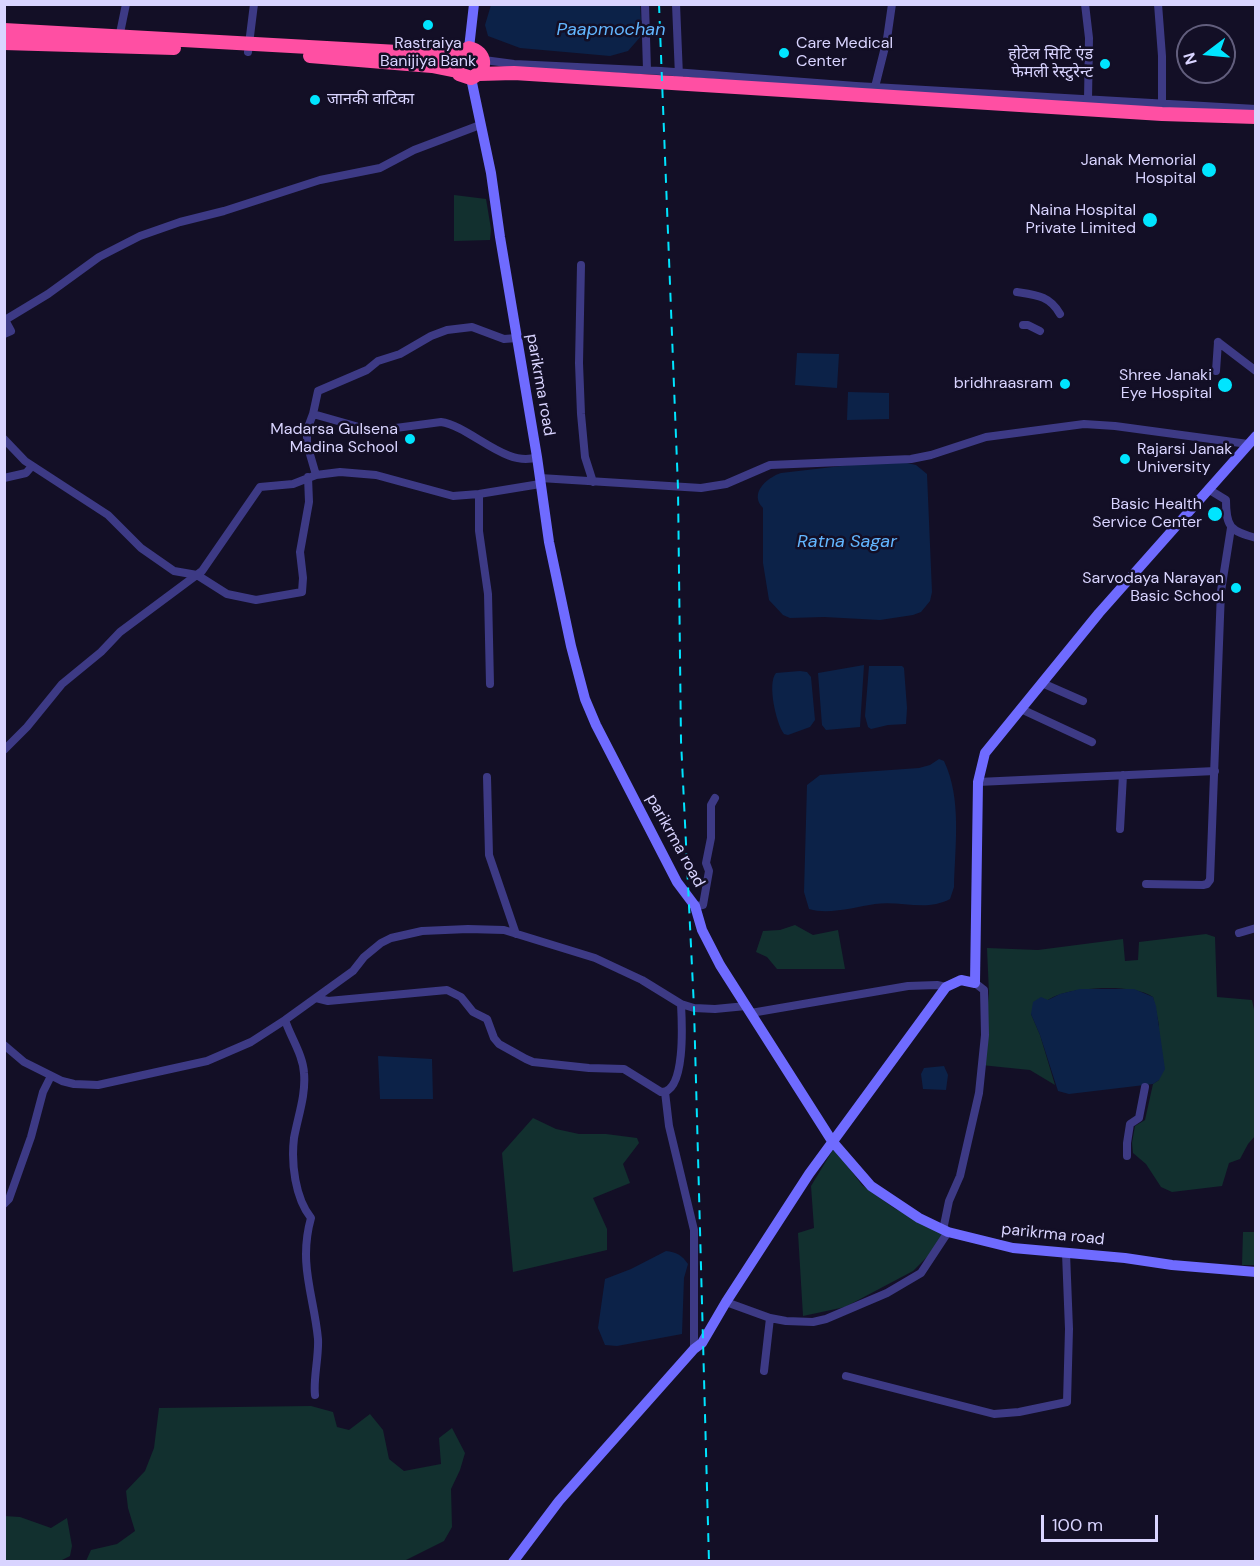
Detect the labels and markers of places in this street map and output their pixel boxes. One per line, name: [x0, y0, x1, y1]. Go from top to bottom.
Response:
marker: Rastraiya Banijiya Bank: [421, 18, 435, 32]
place label: Rastraiya Banijiya Bank: [380, 34, 476, 72]
place label: Care Medical Center: [796, 34, 893, 72]
place label: होटेल सिटि एंड फेमली रेस्टुरेन्ट: [1008, 45, 1093, 83]
marker: Care Medical Center: [777, 46, 791, 60]
marker: होटेल सिटि एंड फेमली रेस्टुरेन्ट: [1098, 57, 1112, 71]
place label: जानकी वाटिका: [327, 90, 414, 110]
marker: जानकी वाटिका: [308, 93, 322, 107]
place label: Janak Memorial Hospital: [1081, 151, 1196, 189]
marker: Janak Memorial Hospital: [1200, 161, 1218, 179]
place label: Naina Hospital Private Limited: [1026, 201, 1136, 239]
marker: Naina Hospital Private Limited: [1141, 211, 1159, 229]
place label: Shree Janaki Eye Hospital: [1119, 366, 1212, 404]
place label: bridhraasram: [954, 374, 1053, 394]
marker: Shree Janaki Eye Hospital: [1216, 376, 1234, 394]
marker: bridhraasram: [1058, 377, 1072, 391]
place label: Madarsa Gulsena Madina School: [270, 420, 398, 458]
marker: Madarsa Gulsena Madina School: [403, 432, 417, 446]
place label: Rajarsi Janak University: [1137, 440, 1232, 478]
marker: Rajarsi Janak University: [1118, 452, 1132, 466]
place label: Basic Health Service Center: [1092, 495, 1202, 533]
marker: Basic Health Service Center: [1206, 505, 1224, 523]
place label: Sarvodaya Narayan Basic School: [1082, 569, 1224, 607]
marker: Sarvodaya Narayan Basic School: [1229, 581, 1243, 595]

